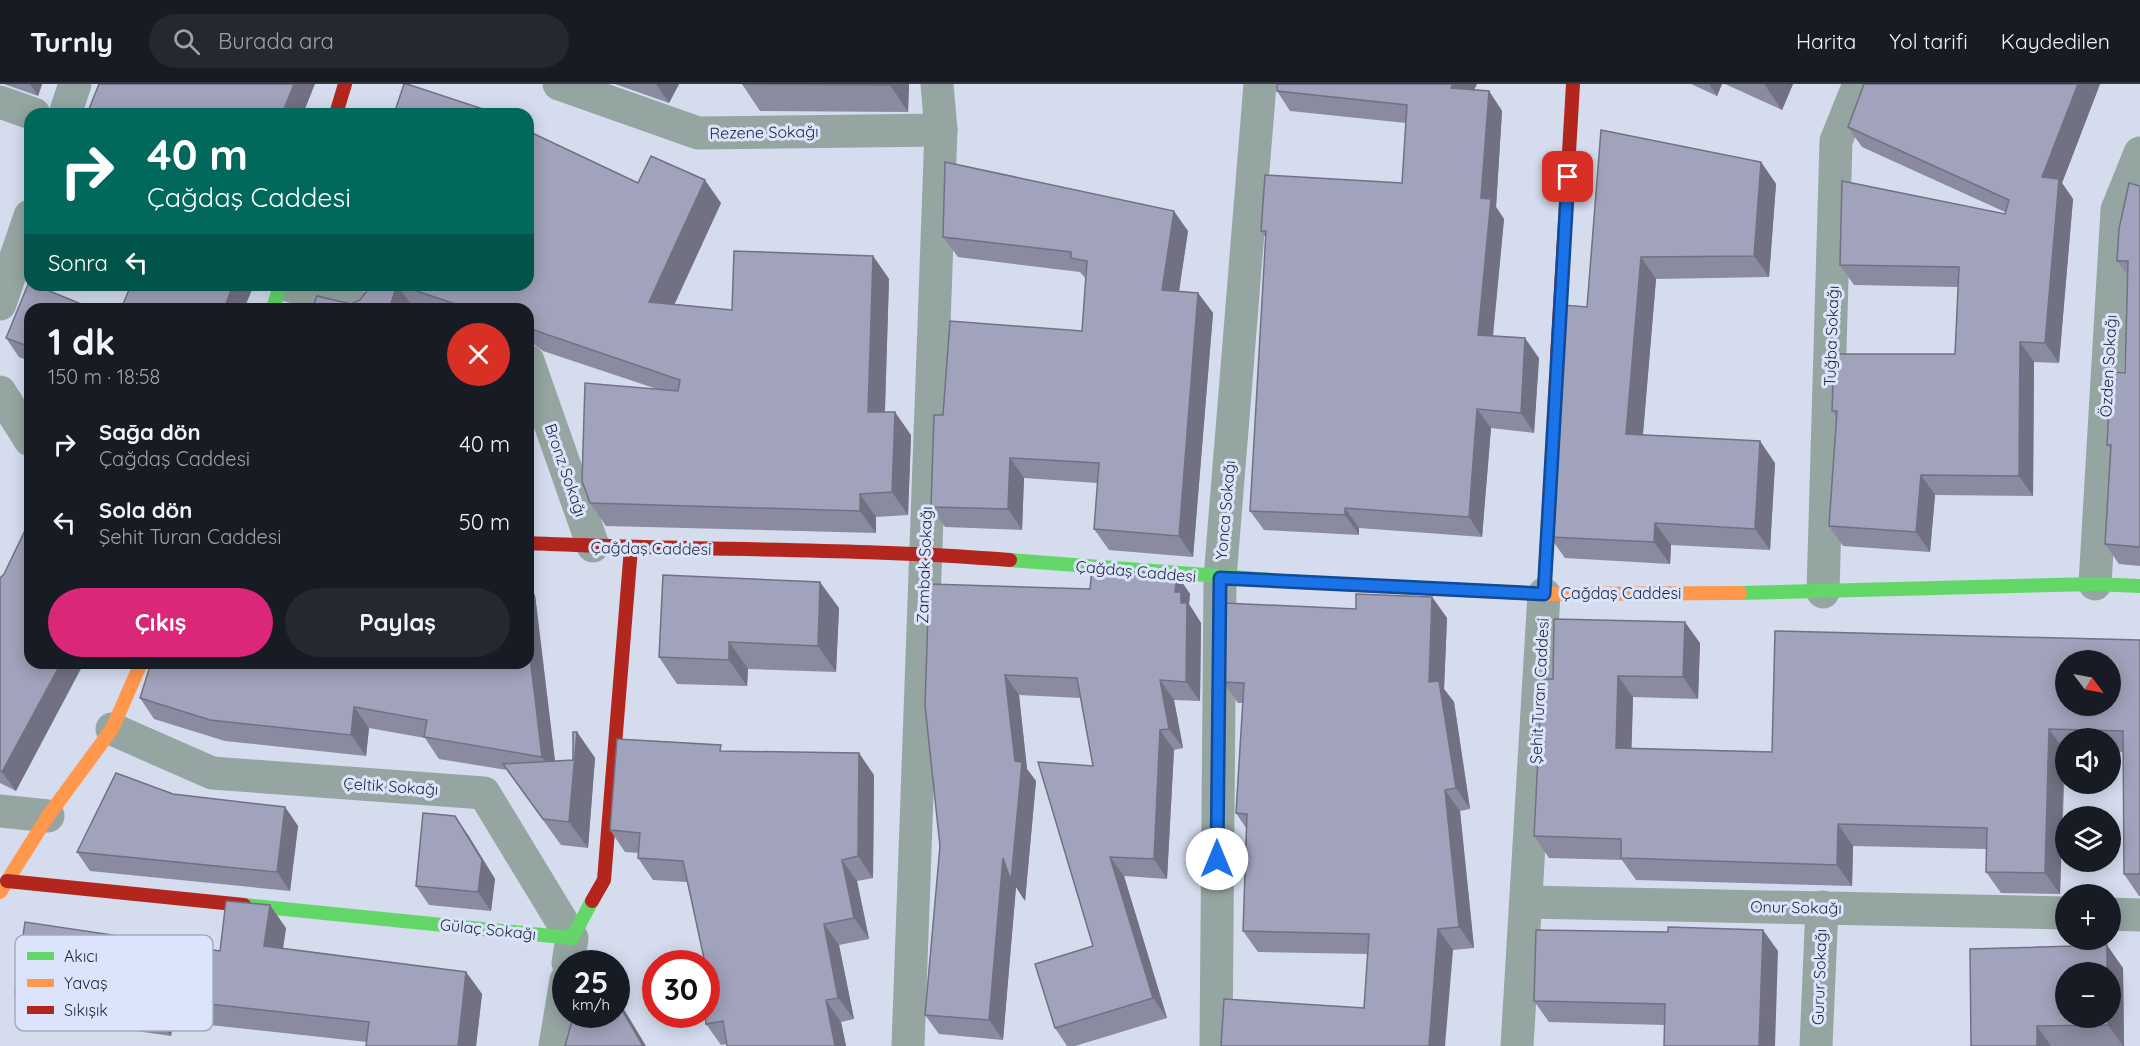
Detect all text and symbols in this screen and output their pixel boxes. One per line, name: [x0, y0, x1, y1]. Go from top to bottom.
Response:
search box: [149, 14, 569, 68]
text: Turnly: [30, 24, 113, 59]
icon: search: [170, 25, 203, 58]
text: Burada ara: [218, 27, 334, 55]
text: Harita: [1796, 28, 1856, 54]
text: Yol tarifi: [1889, 28, 1968, 54]
text: Kaydedilen: [2001, 28, 2110, 54]
street label: Rezene Sokağı: [709, 121, 819, 143]
text: 40 m: [147, 128, 248, 181]
icon: right: [48, 132, 126, 210]
pin: [1542, 151, 1593, 202]
icon: arrive: [1551, 160, 1584, 193]
text: Çağdaş Caddesi: [147, 180, 351, 214]
icon: left: [120, 246, 153, 279]
text: Sonra: [48, 249, 108, 277]
street label: Tuğba Sokağı: [1819, 285, 1843, 387]
street label: Özden Sokağı: [2095, 314, 2121, 418]
text: 1 dk: [48, 319, 115, 364]
button: close: [447, 323, 510, 386]
text: 150 m · 18:58: [48, 364, 160, 389]
text: Sağa dön: [99, 418, 201, 446]
street label: Bronz Sokağı: [541, 421, 591, 519]
icon: right: [48, 428, 81, 461]
text: 40 m: [459, 430, 510, 458]
text: Çağdaş Caddesi: [99, 446, 250, 471]
street label: Yonca Sokağı: [1211, 459, 1239, 561]
text: Sola dön: [99, 496, 192, 524]
icon: left: [48, 506, 81, 539]
street label: Zambak Sokağı: [912, 506, 936, 624]
text: 50 m: [459, 508, 510, 536]
text: Şehit Turan Caddesi: [99, 524, 281, 549]
street label: Çağdaş Caddesi: [590, 537, 712, 559]
street label: Çağdaş Caddesi: [1075, 556, 1197, 586]
street label: Çağdaş Caddesi: [1561, 583, 1681, 603]
button: Çıkış: [48, 588, 273, 657]
button: Paylaş: [285, 588, 510, 657]
street label: Şehit Turan Caddesi: [1525, 618, 1553, 764]
north arrow: [2055, 650, 2121, 716]
map controls: [2055, 650, 2121, 1028]
button: sound: [2055, 728, 2121, 794]
street label: Çeltik Sokağı: [343, 773, 439, 799]
button: layers: [2055, 806, 2121, 872]
position arrow: [1185, 827, 1249, 891]
button: +: [2055, 884, 2121, 950]
street label: Onur Sokağı: [1750, 896, 1842, 918]
street label: Gülaç Sokağı: [439, 914, 537, 944]
street label: Gurur Sokağı: [1807, 929, 1831, 1025]
legend: [15, 935, 213, 1031]
text: Akıcı: [64, 946, 98, 966]
speed limit sign: 30: [642, 950, 720, 1028]
button: −: [2055, 962, 2121, 1028]
text: 25: [574, 963, 608, 1001]
text: Yavaş: [64, 973, 108, 993]
text: km/h: [572, 995, 610, 1014]
text: Sıkışık: [64, 1000, 108, 1020]

